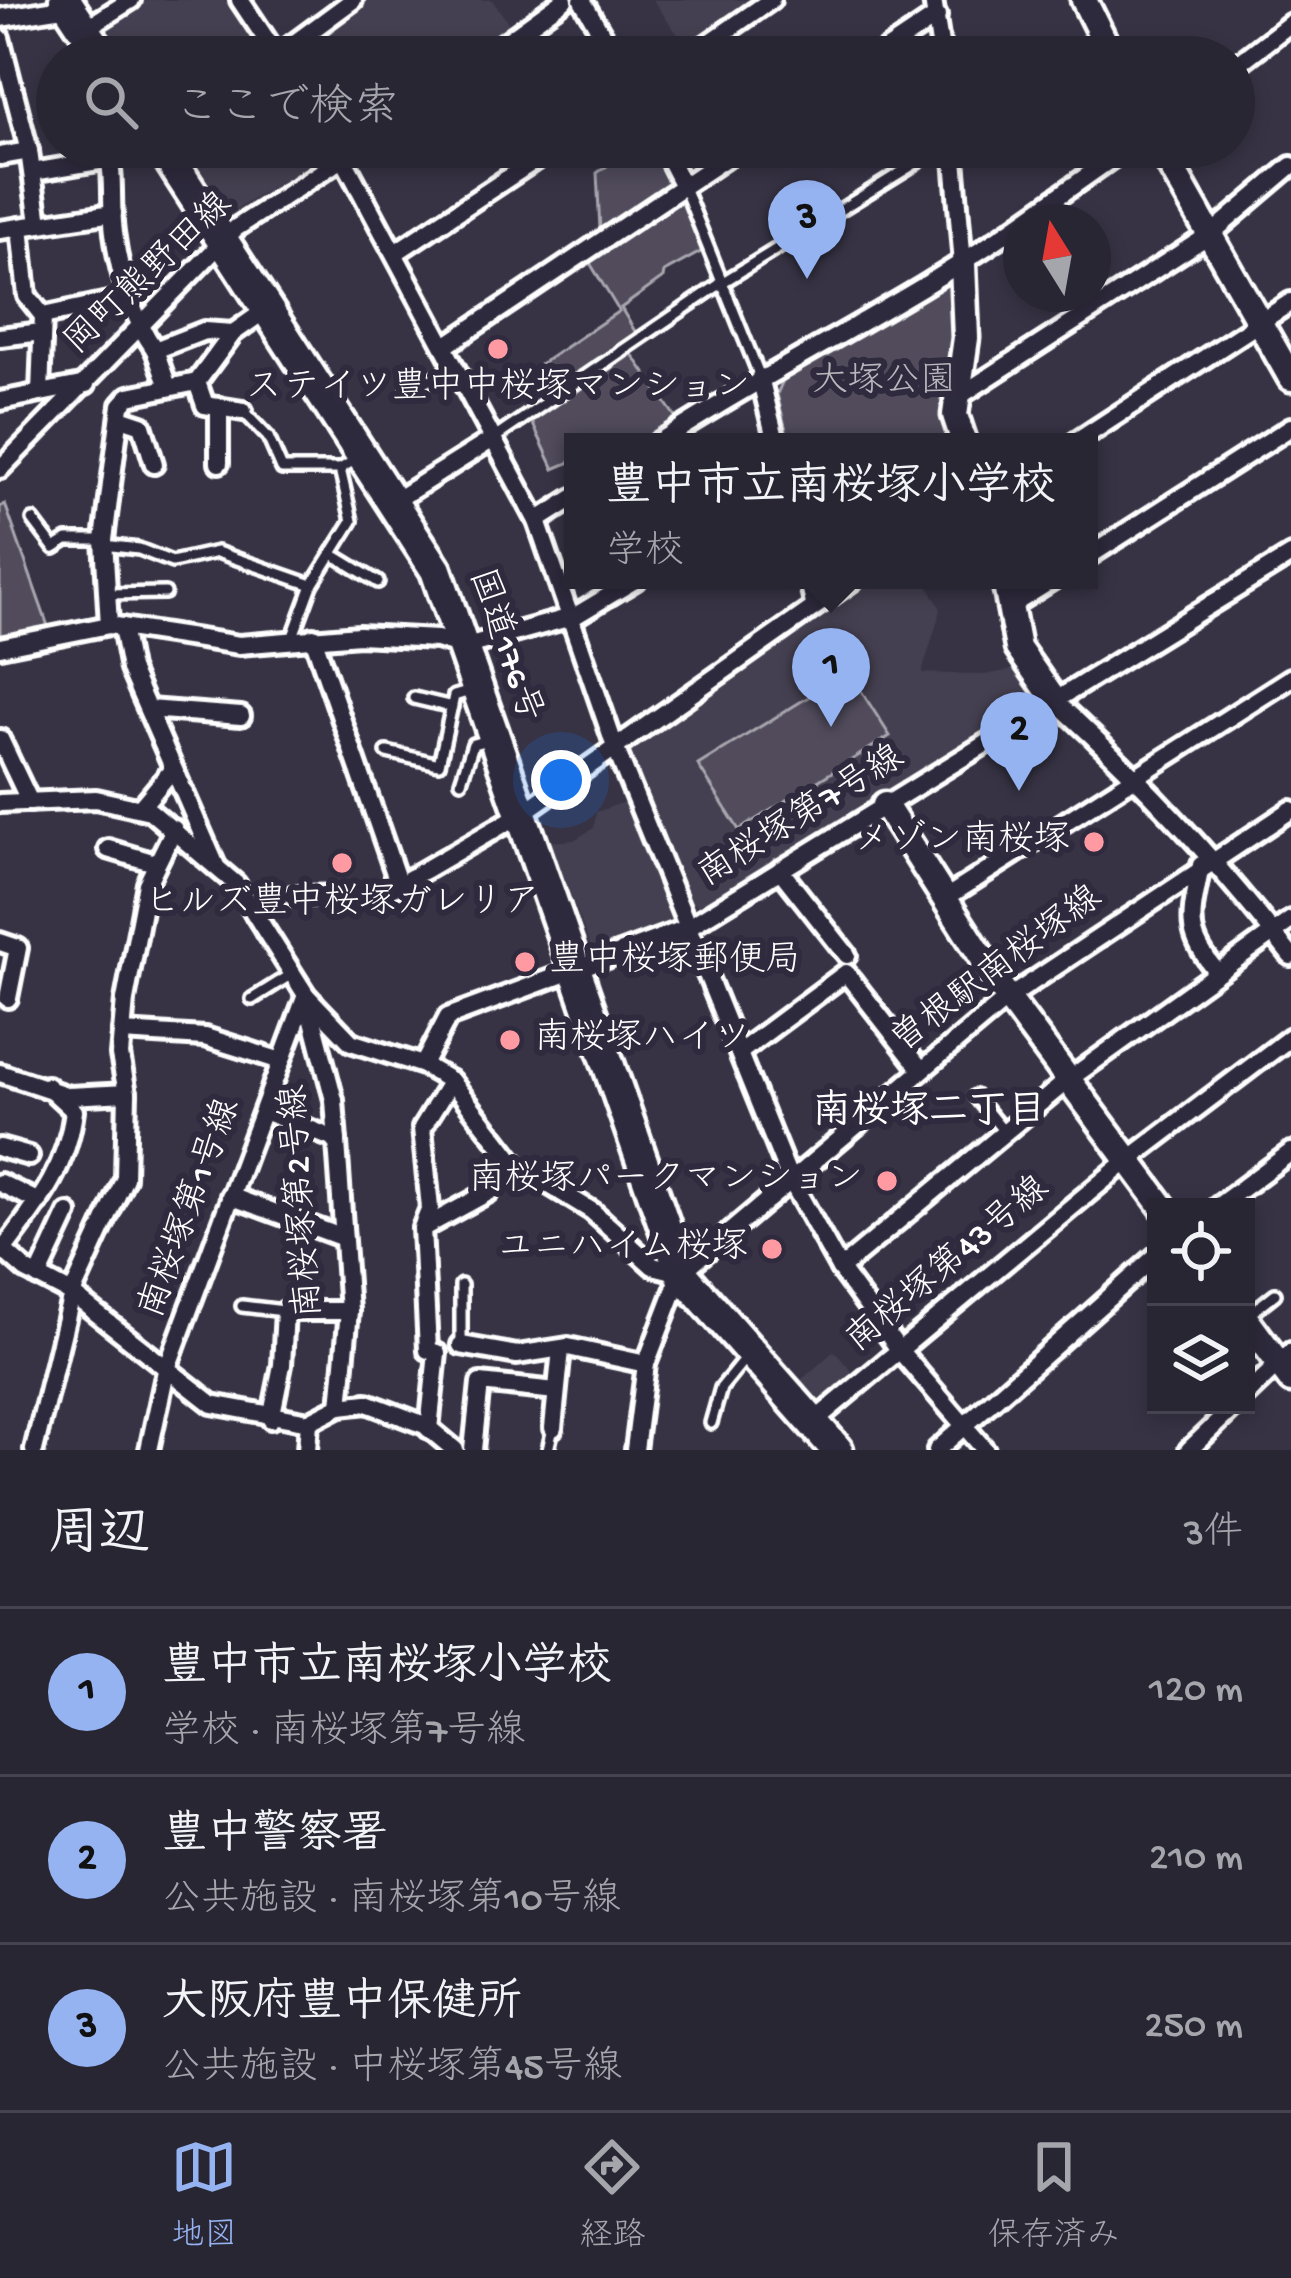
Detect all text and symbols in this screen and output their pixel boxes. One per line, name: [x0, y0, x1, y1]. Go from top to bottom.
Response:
search box: [36, 36, 1255, 168]
icon: search: [78, 69, 144, 135]
text: ここで検索: [174, 84, 399, 137]
pin: 3: [768, 180, 846, 279]
street label: 岡町熊野田線: [57, 184, 243, 365]
north arrow: [1003, 204, 1111, 312]
marker: ステイツ豊中中桜塚マンション: [485, 336, 511, 362]
park label: 大塚公園: [812, 362, 956, 405]
place label: ステイツ豊中中桜塚マンション: [246, 366, 750, 411]
popup: [564, 433, 1098, 589]
text: 豊中市立南桜塚小学校: [606, 463, 1056, 516]
text: 学校: [606, 531, 684, 577]
street label: 国道176号: [457, 563, 550, 728]
pin: 1: [792, 628, 870, 727]
pin: 2: [980, 692, 1058, 791]
street label: 南桜塚第7号線: [690, 736, 913, 898]
your location: [531, 750, 591, 810]
place label: メゾン南桜塚: [854, 819, 1070, 864]
marker: メゾン南桜塚: [1081, 829, 1107, 855]
marker: ヒルズ豊中桜塚ガレリア: [329, 850, 355, 876]
street label: 曽根駅南桜塚線: [883, 876, 1112, 1064]
place label: ヒルズ豊中桜塚ガレリア: [144, 881, 540, 926]
place label: 豊中桜塚郵便局: [549, 939, 801, 984]
marker: 豊中桜塚郵便局: [512, 949, 538, 975]
place label: 南桜塚ハイツ: [534, 1017, 750, 1062]
marker: 南桜塚ハイツ: [497, 1027, 523, 1053]
street label: 南桜塚第2号線: [272, 1083, 334, 1319]
district label: 南桜塚二丁目: [812, 1088, 1046, 1137]
street label: 南桜塚第1号線: [130, 1093, 252, 1325]
place label: 南桜塚パークマンション: [468, 1158, 863, 1203]
street label: 南桜塚第43号線: [837, 1167, 1059, 1363]
marker: 南桜塚パークマンション: [874, 1168, 900, 1194]
map controls: [1147, 1198, 1255, 1414]
button: locate: [1147, 1198, 1255, 1306]
place label: ユニハイム桜塚: [497, 1227, 748, 1271]
marker: ユニハイム桜塚: [759, 1236, 785, 1262]
button: layers: [1147, 1306, 1255, 1414]
text: 周辺: [48, 1508, 150, 1568]
text: 3件: [1184, 1513, 1243, 1559]
text: 豊中市立南桜塚小学校: [162, 1643, 612, 1696]
text: 1: [79, 1669, 95, 1715]
text: 120 m: [1149, 1669, 1243, 1715]
text: 学校 · 南桜塚第7号線: [162, 1711, 525, 1757]
text: 豊中警察署: [162, 1811, 387, 1864]
text: 2: [77, 1837, 97, 1883]
text: 210 m: [1149, 1837, 1243, 1883]
text: 公共施設 · 南桜塚第10号線: [162, 1879, 621, 1925]
text: 大阪府豊中保健所: [162, 1979, 522, 2032]
text: 3: [77, 2005, 97, 2051]
text: 250 m: [1144, 2005, 1243, 2051]
text: 公共施設 · 中桜塚第45号線: [162, 2047, 622, 2093]
tab: 地図: [171, 2134, 237, 2257]
tab: 経路: [579, 2134, 645, 2257]
tab: 保存済み: [988, 2134, 1120, 2257]

